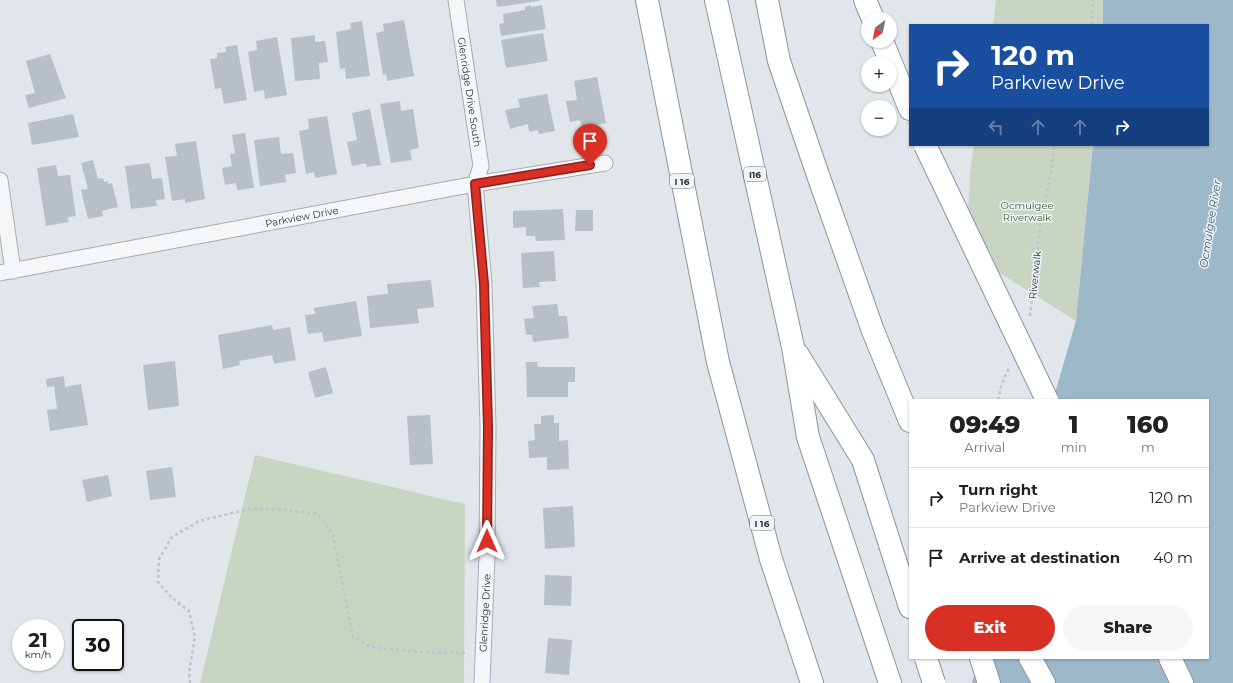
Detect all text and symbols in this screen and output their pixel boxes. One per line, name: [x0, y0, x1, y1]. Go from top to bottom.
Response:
north arrow: [861, 12, 897, 48]
map controls: [861, 12, 897, 136]
street label: Glenridge Drive South: [455, 36, 485, 148]
text: 120 m: [991, 38, 1075, 72]
icon: right: [925, 40, 977, 92]
button: +: [861, 56, 897, 92]
text: Parkview Drive: [991, 72, 1125, 94]
button: −: [861, 100, 897, 136]
icon: left: [985, 116, 1007, 138]
icon: ahead: [1027, 116, 1049, 138]
icon: ahead: [1069, 116, 1091, 138]
icon: right: [1111, 116, 1133, 138]
pin: [573, 124, 607, 165]
icon: arrive: [579, 130, 601, 152]
road number: I16: [744, 167, 766, 181]
road number: I 16: [670, 174, 694, 188]
water label: Ocmulgee River: [1196, 178, 1224, 269]
park label: Ocmulgee Riverwalk: [1001, 199, 1053, 224]
street label: Parkview Drive: [264, 203, 339, 230]
street label: Riverwalk: [1026, 250, 1044, 300]
text: 09:49: [949, 410, 1020, 439]
text: 1: [1069, 410, 1079, 439]
text: 160: [1127, 410, 1169, 439]
text: Arrival: [964, 439, 1005, 455]
text: min: [1061, 439, 1087, 455]
text: m: [1141, 439, 1155, 455]
text: Turn right: [959, 480, 1038, 499]
icon: right: [925, 487, 947, 509]
text: 120 m: [1149, 488, 1193, 507]
text: Parkview Drive: [959, 499, 1056, 515]
road number: I 16: [750, 516, 774, 530]
position arrow: [466, 520, 508, 562]
icon: arrive: [925, 547, 947, 569]
text: Arrive at destination: [959, 548, 1120, 567]
text: 40 m: [1153, 548, 1193, 567]
street label: Glenridge Drive: [476, 574, 494, 652]
button: Exit: [925, 605, 1055, 651]
button: Share: [1063, 605, 1193, 651]
speed limit sign: 30: [72, 619, 124, 671]
text: 21: [28, 628, 48, 652]
text: km/h: [25, 648, 51, 661]

